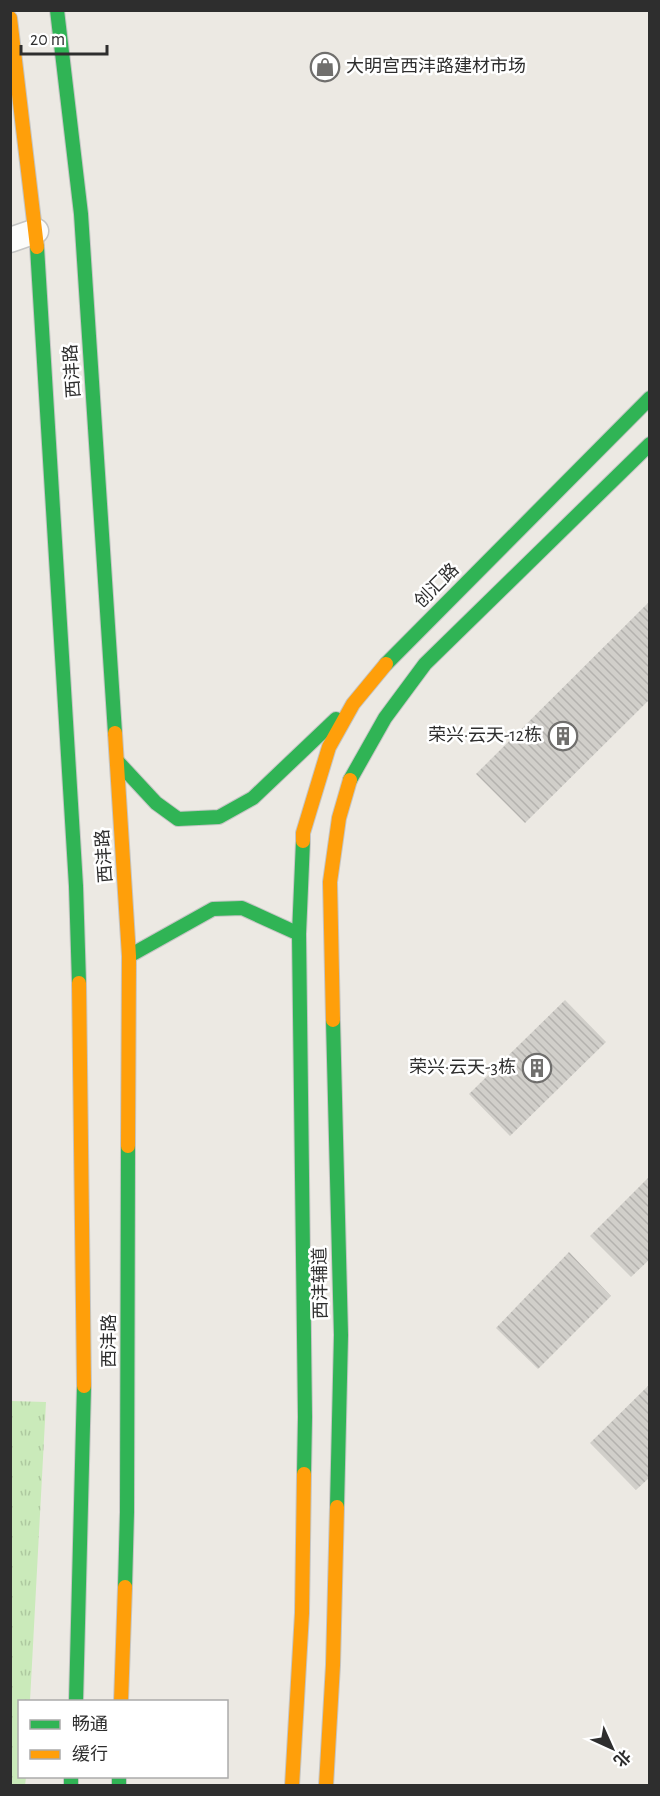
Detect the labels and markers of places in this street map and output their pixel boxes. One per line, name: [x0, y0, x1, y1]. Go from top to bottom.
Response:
shop icon: 大明宫西沣路建材市场: [309, 51, 341, 83]
place label: 大明宫西沣路建材市场: [346, 56, 526, 76]
building icon: 荣兴·云天-12栋: [547, 720, 579, 752]
place label: 荣兴·云天-12栋: [428, 725, 542, 745]
building icon: 荣兴·云天-3栋: [521, 1052, 553, 1084]
place label: 荣兴·云天-3栋: [409, 1057, 516, 1077]

